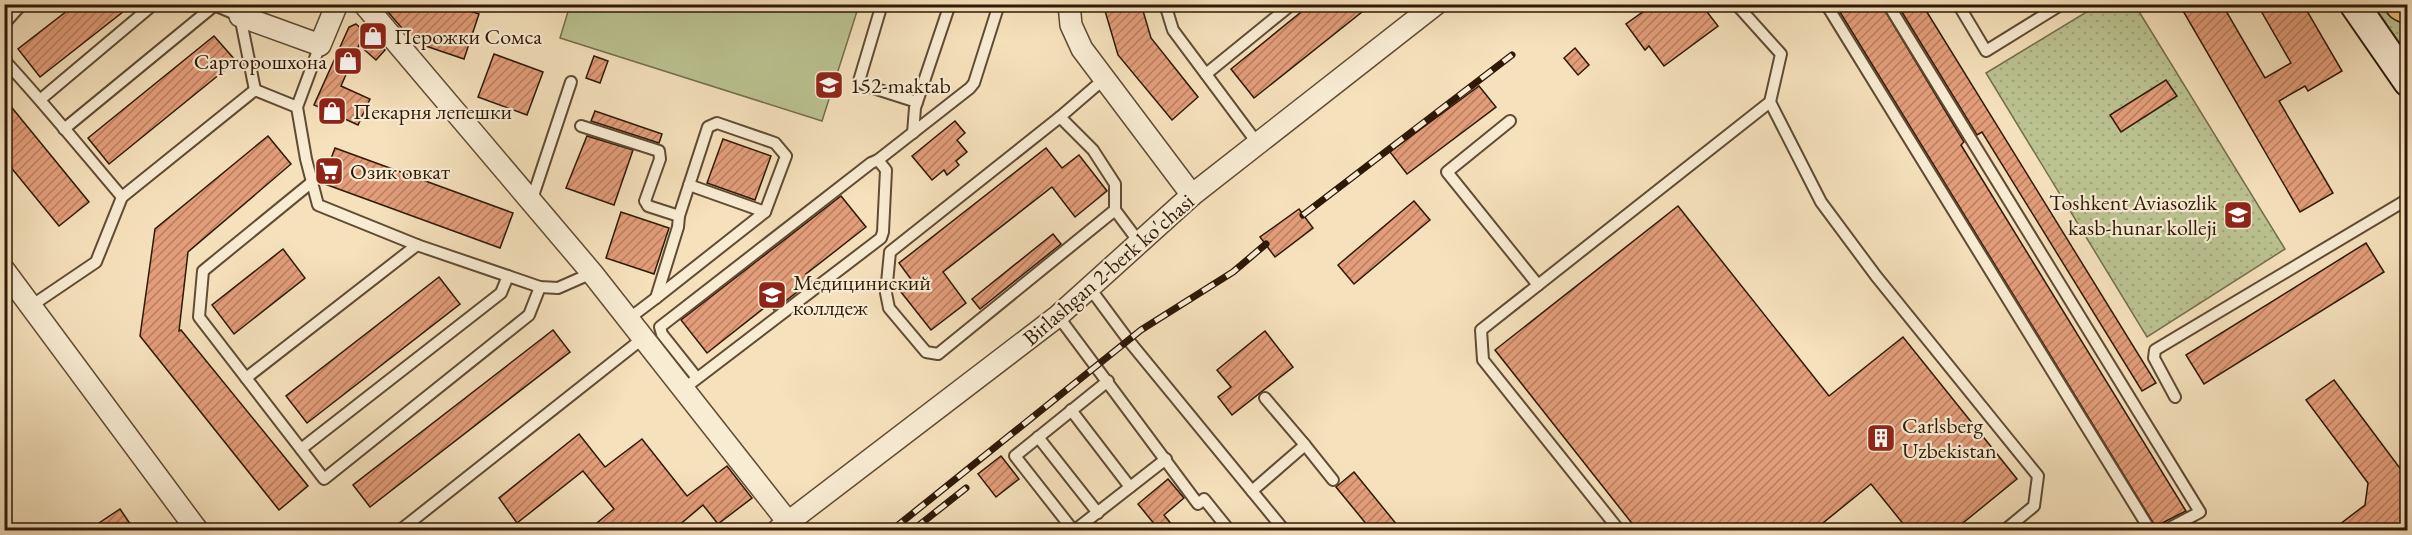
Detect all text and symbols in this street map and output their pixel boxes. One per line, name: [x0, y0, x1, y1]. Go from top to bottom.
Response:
shop icon: Перожки Сомса: [357, 20, 389, 52]
place label: Перожки Сомса: [394, 22, 542, 51]
shop icon: Сарторошхона: [332, 45, 364, 77]
place label: Сарторошхона: [194, 47, 327, 76]
school or university icon: 152-maktab: [813, 69, 845, 101]
place label: 152-maktab: [850, 71, 951, 100]
shop icon: Пекарня лепешки: [316, 95, 348, 127]
place label: Пекарня лепешки: [353, 97, 512, 126]
supermarket icon: Озик овкат: [313, 155, 345, 187]
place label: Озик овкат: [350, 157, 450, 186]
street label: Birlashgan 2-berk ko'chasi: [1016, 187, 1200, 352]
place label: Toshkent Aviasozlik kasb-hunar kolleji: [2049, 188, 2218, 242]
school or university icon: Toshkent Aviasozlik kasb-hunar kolleji: [2222, 199, 2254, 231]
place label: Медициниский коллдеж: [793, 268, 931, 322]
school or university icon: Медициниский коллдеж: [756, 279, 788, 311]
place label: Carlsberg Uzbekistan: [1902, 411, 1997, 465]
building icon: Carlsberg Uzbekistan: [1865, 422, 1897, 454]

